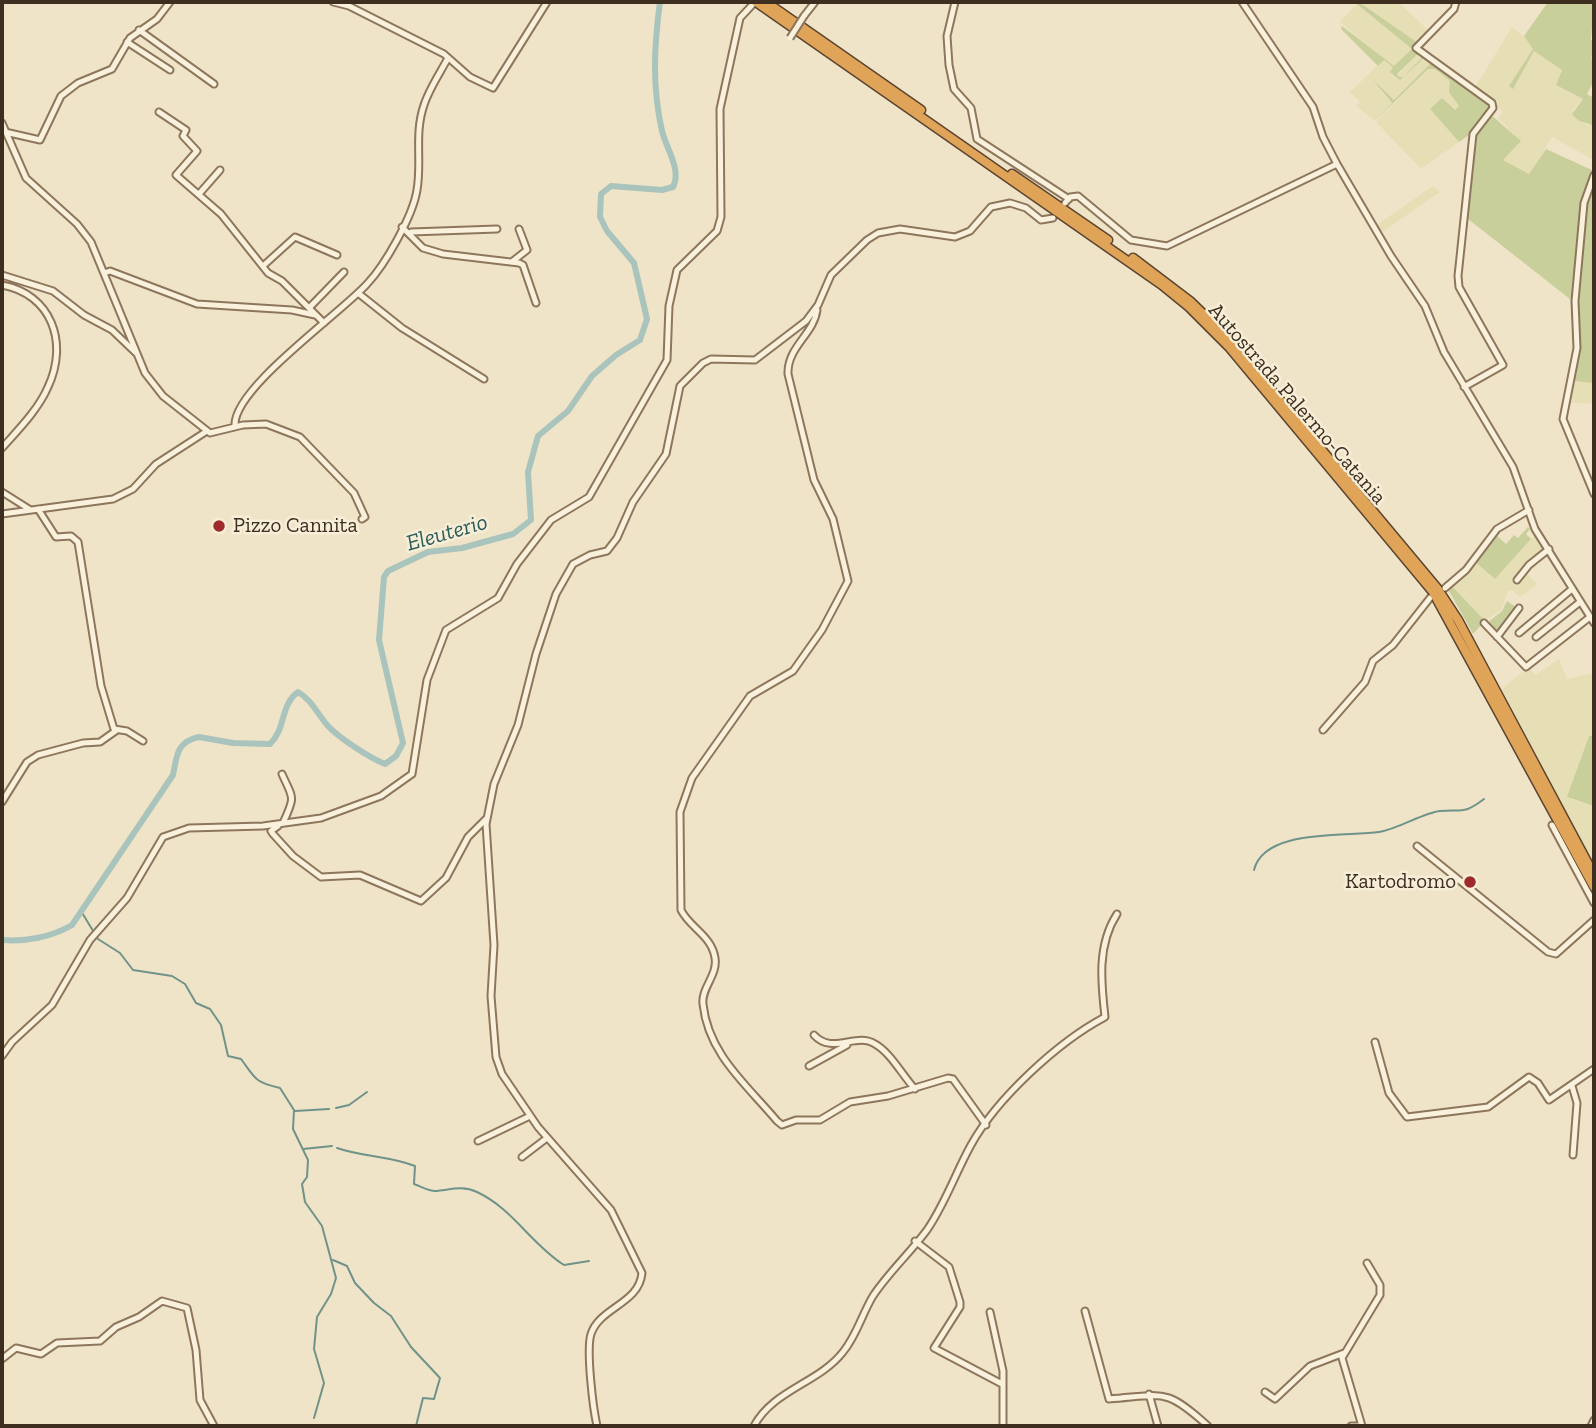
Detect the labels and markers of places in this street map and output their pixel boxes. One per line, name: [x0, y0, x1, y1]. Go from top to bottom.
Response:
place label: Pizzo Cannita: [233, 513, 358, 539]
marker: Pizzo Cannita: [211, 518, 227, 534]
place label: Kartodromo: [1345, 869, 1456, 895]
marker: Kartodromo: [1462, 874, 1478, 890]

